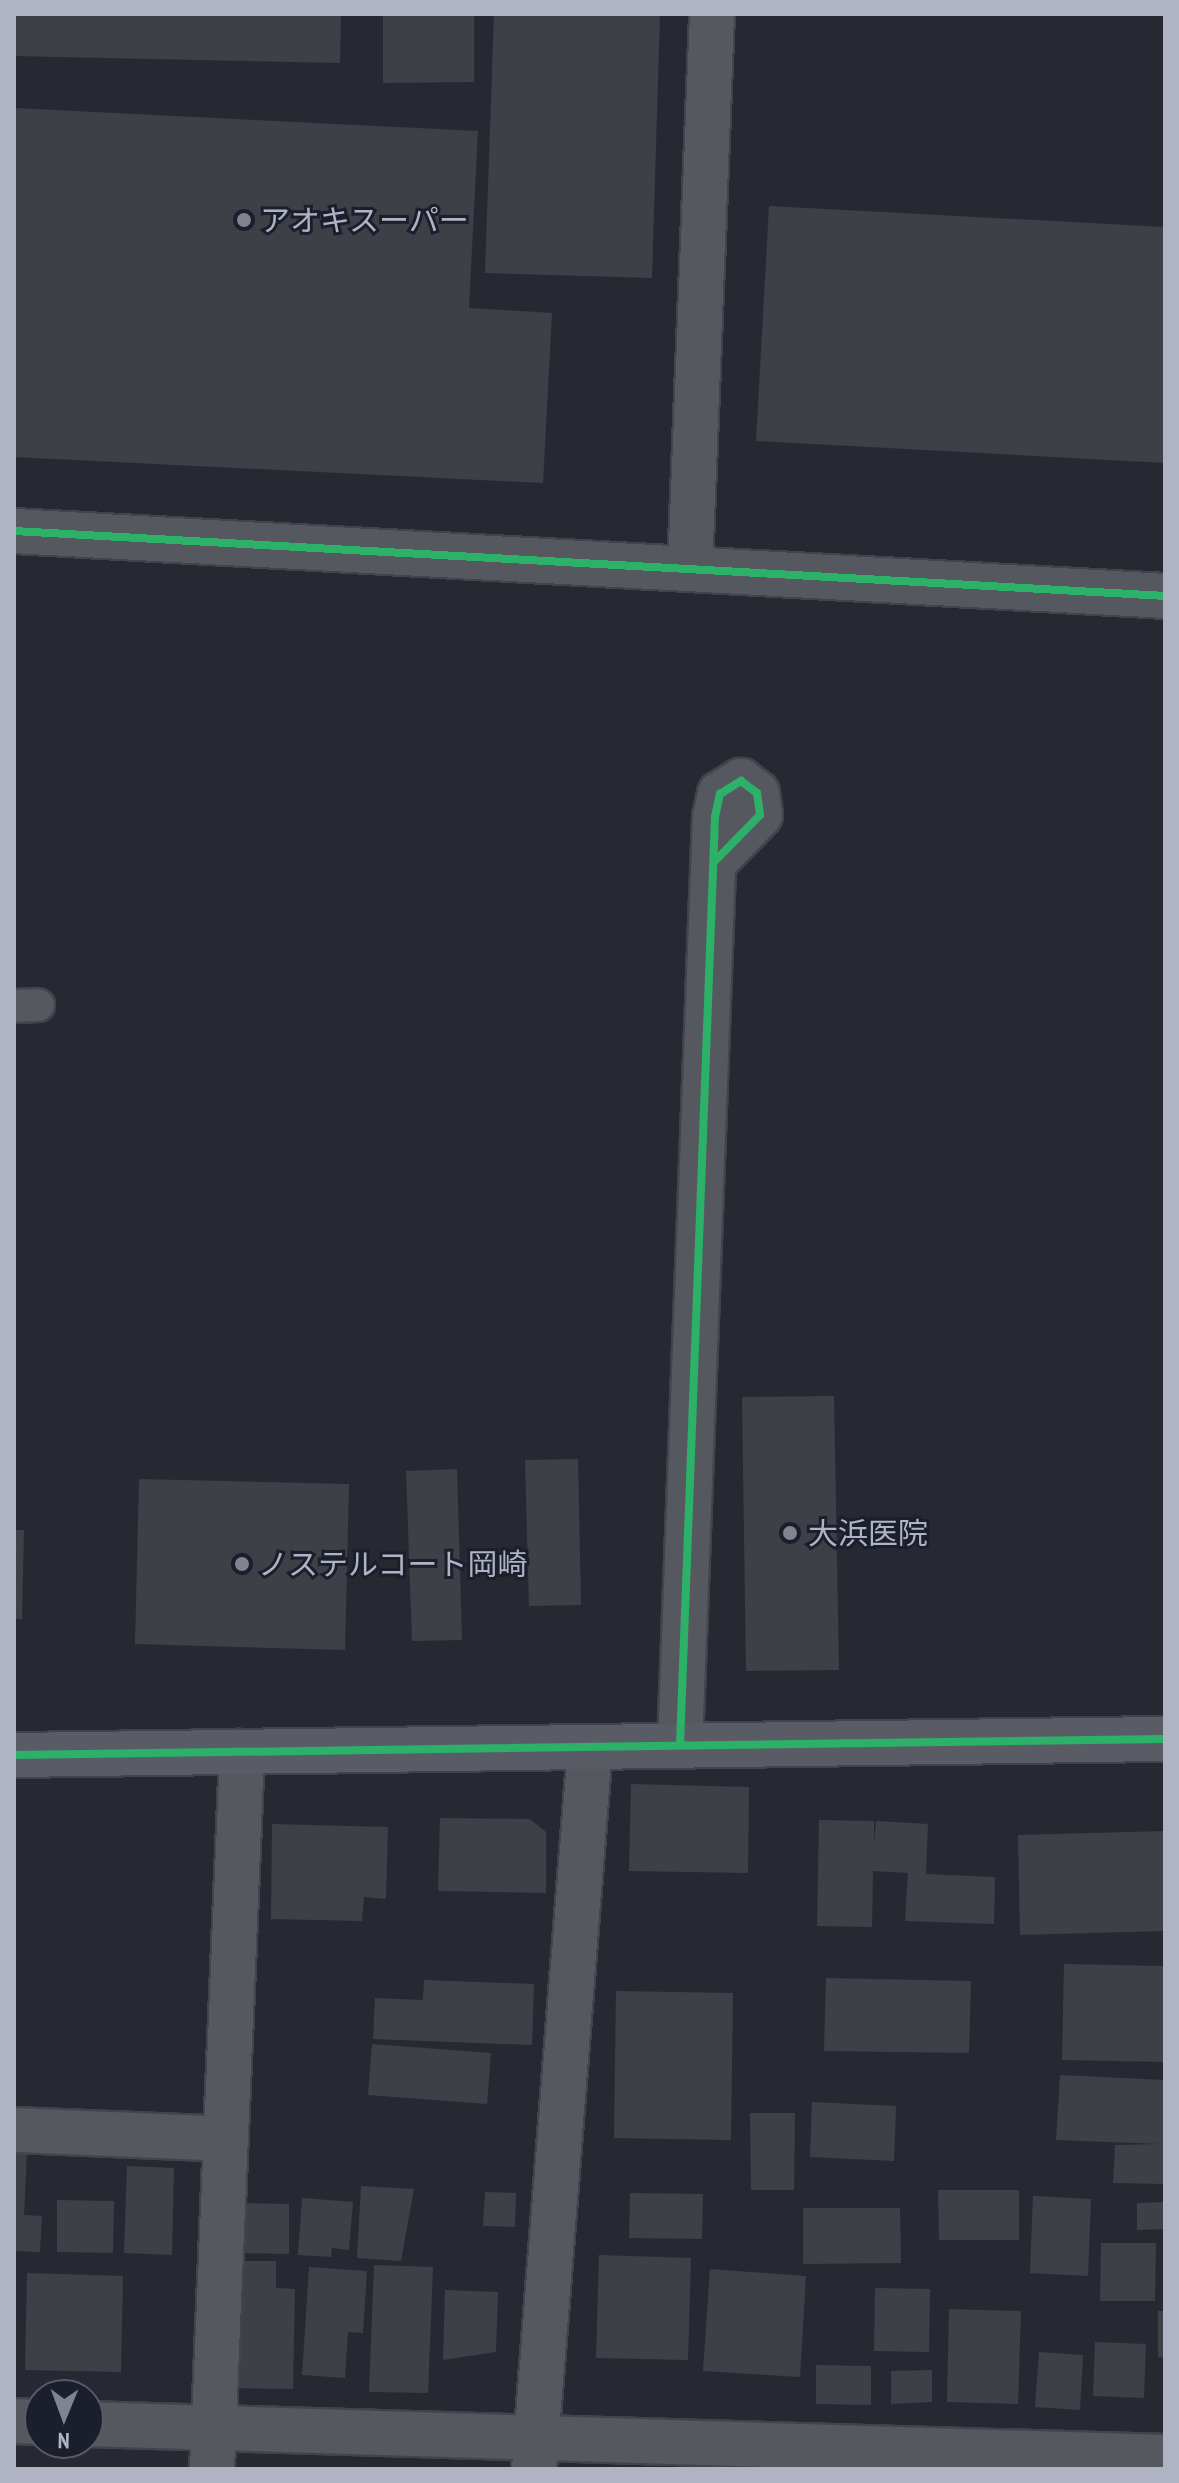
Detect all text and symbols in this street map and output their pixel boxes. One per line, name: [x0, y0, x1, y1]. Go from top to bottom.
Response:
place label: アオキスーパー: [260, 202, 470, 238]
marker: アオキスーパー: [235, 211, 253, 229]
place label: 大浜医院: [808, 1515, 928, 1551]
marker: 大浜医院: [779, 1522, 801, 1544]
place label: ノステルコート岡崎: [258, 1546, 528, 1582]
marker: ノステルコート岡崎: [233, 1555, 251, 1573]
north arrow: [24, 2379, 104, 2459]
text: N: [57, 2427, 70, 2455]

